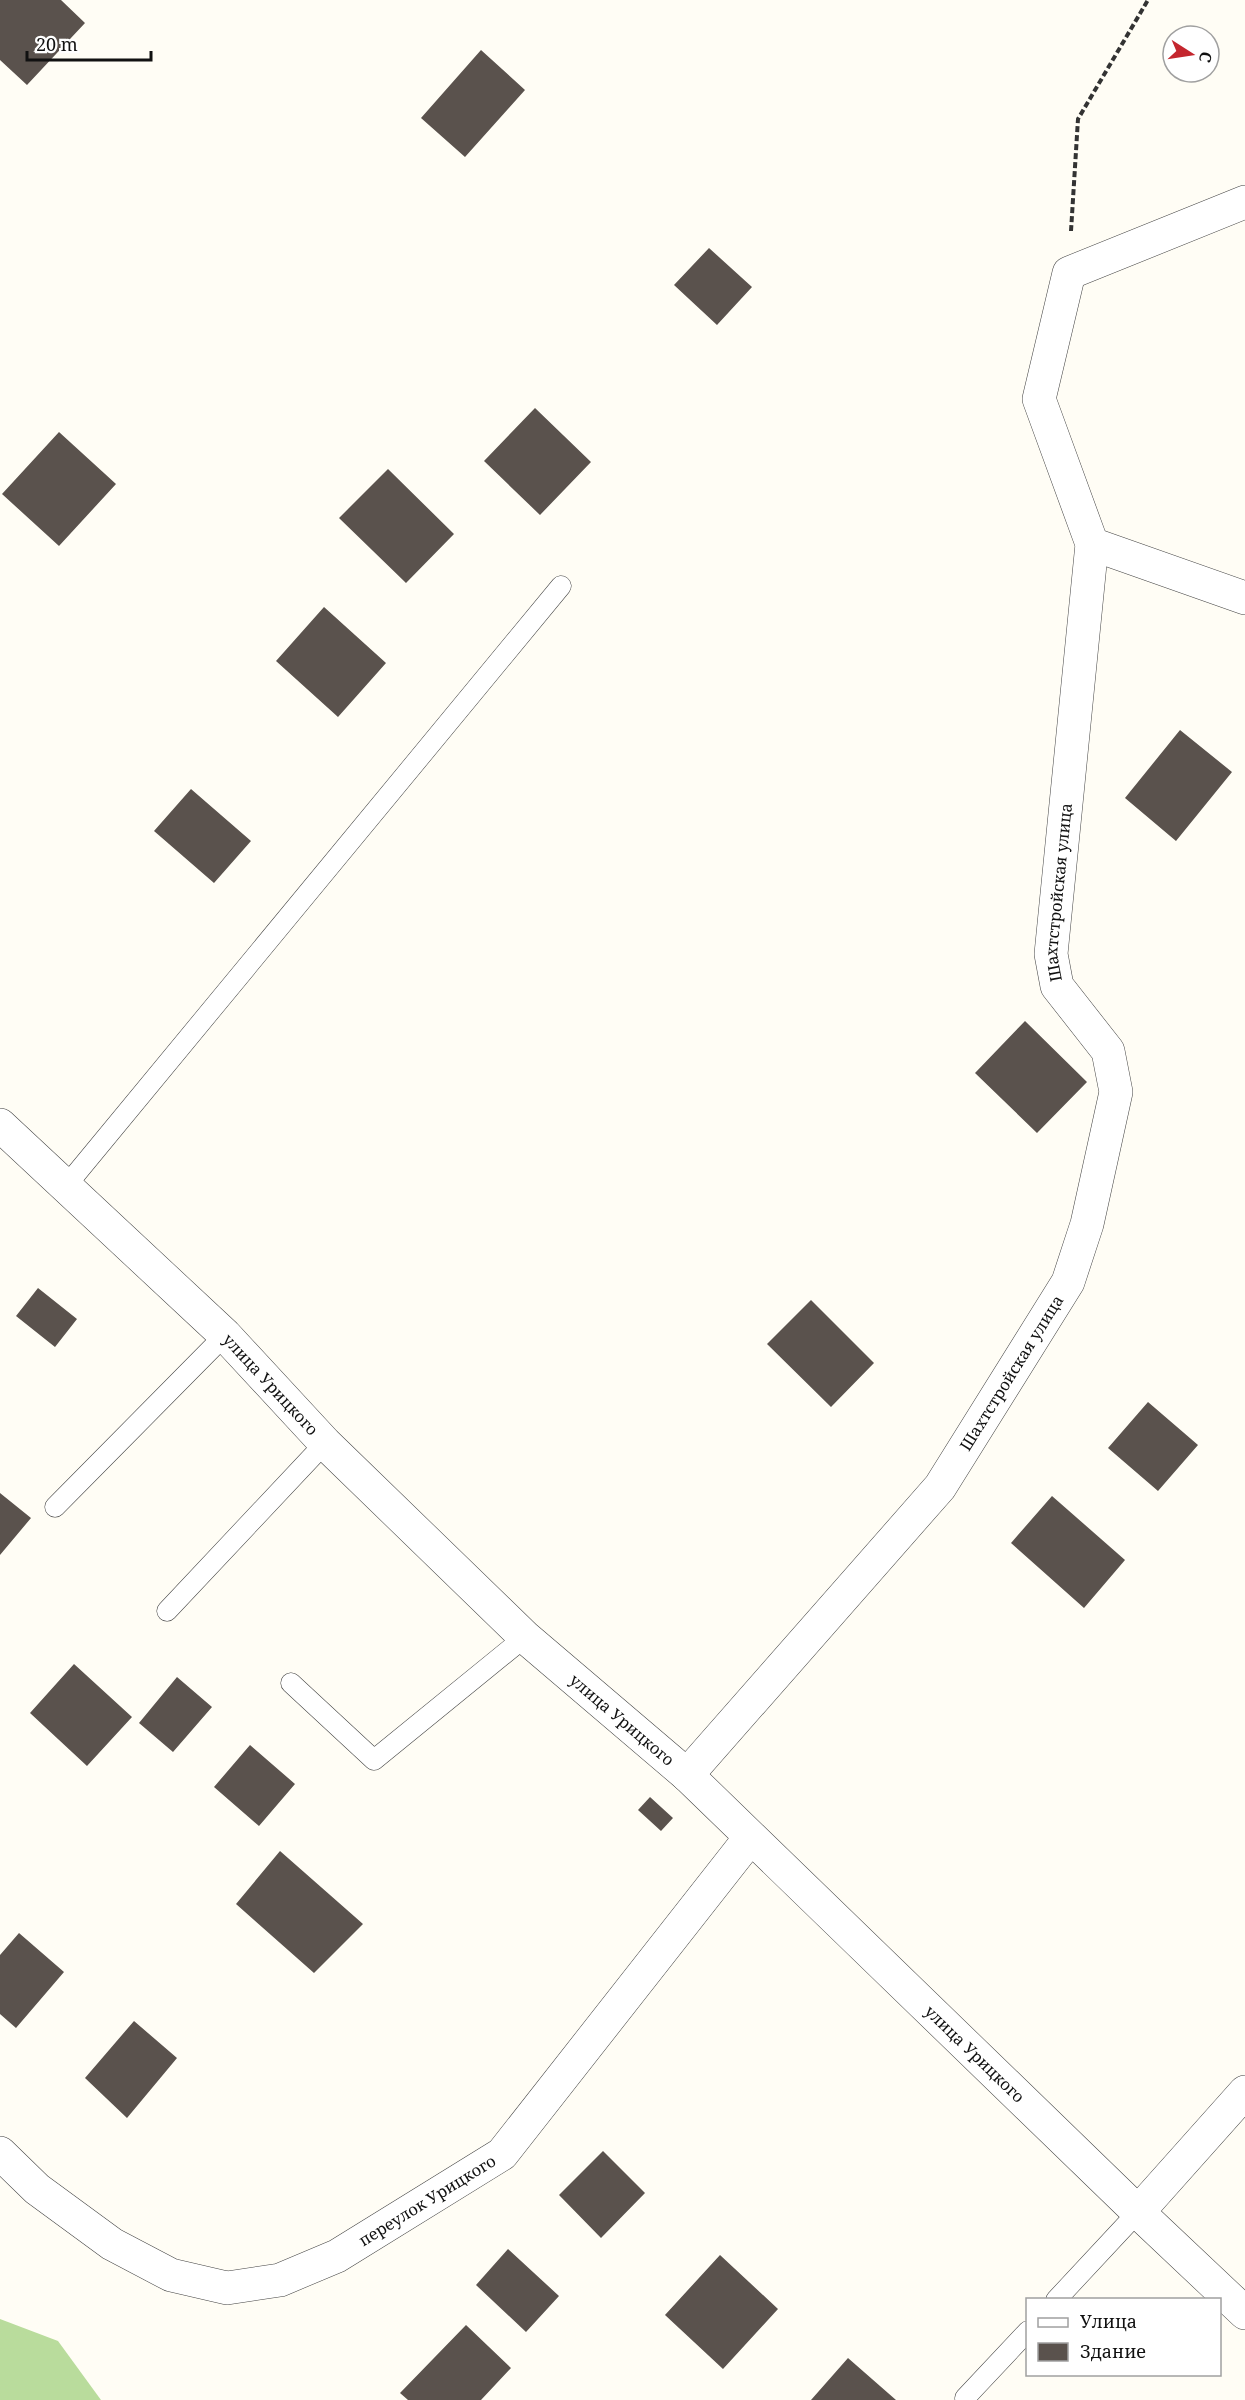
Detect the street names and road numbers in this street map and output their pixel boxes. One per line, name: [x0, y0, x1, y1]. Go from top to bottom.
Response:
street label: Шахтстройская улица: [1040, 802, 1077, 984]
street label: Шахтстройская улица: [954, 1291, 1068, 1455]
street label: улица Урицкого: [218, 1329, 323, 1440]
street label: улица Урицкого: [565, 1669, 679, 1771]
street label: улица Урицкого: [920, 2000, 1029, 2107]
street label: переулок Урицкого: [354, 2150, 500, 2251]

